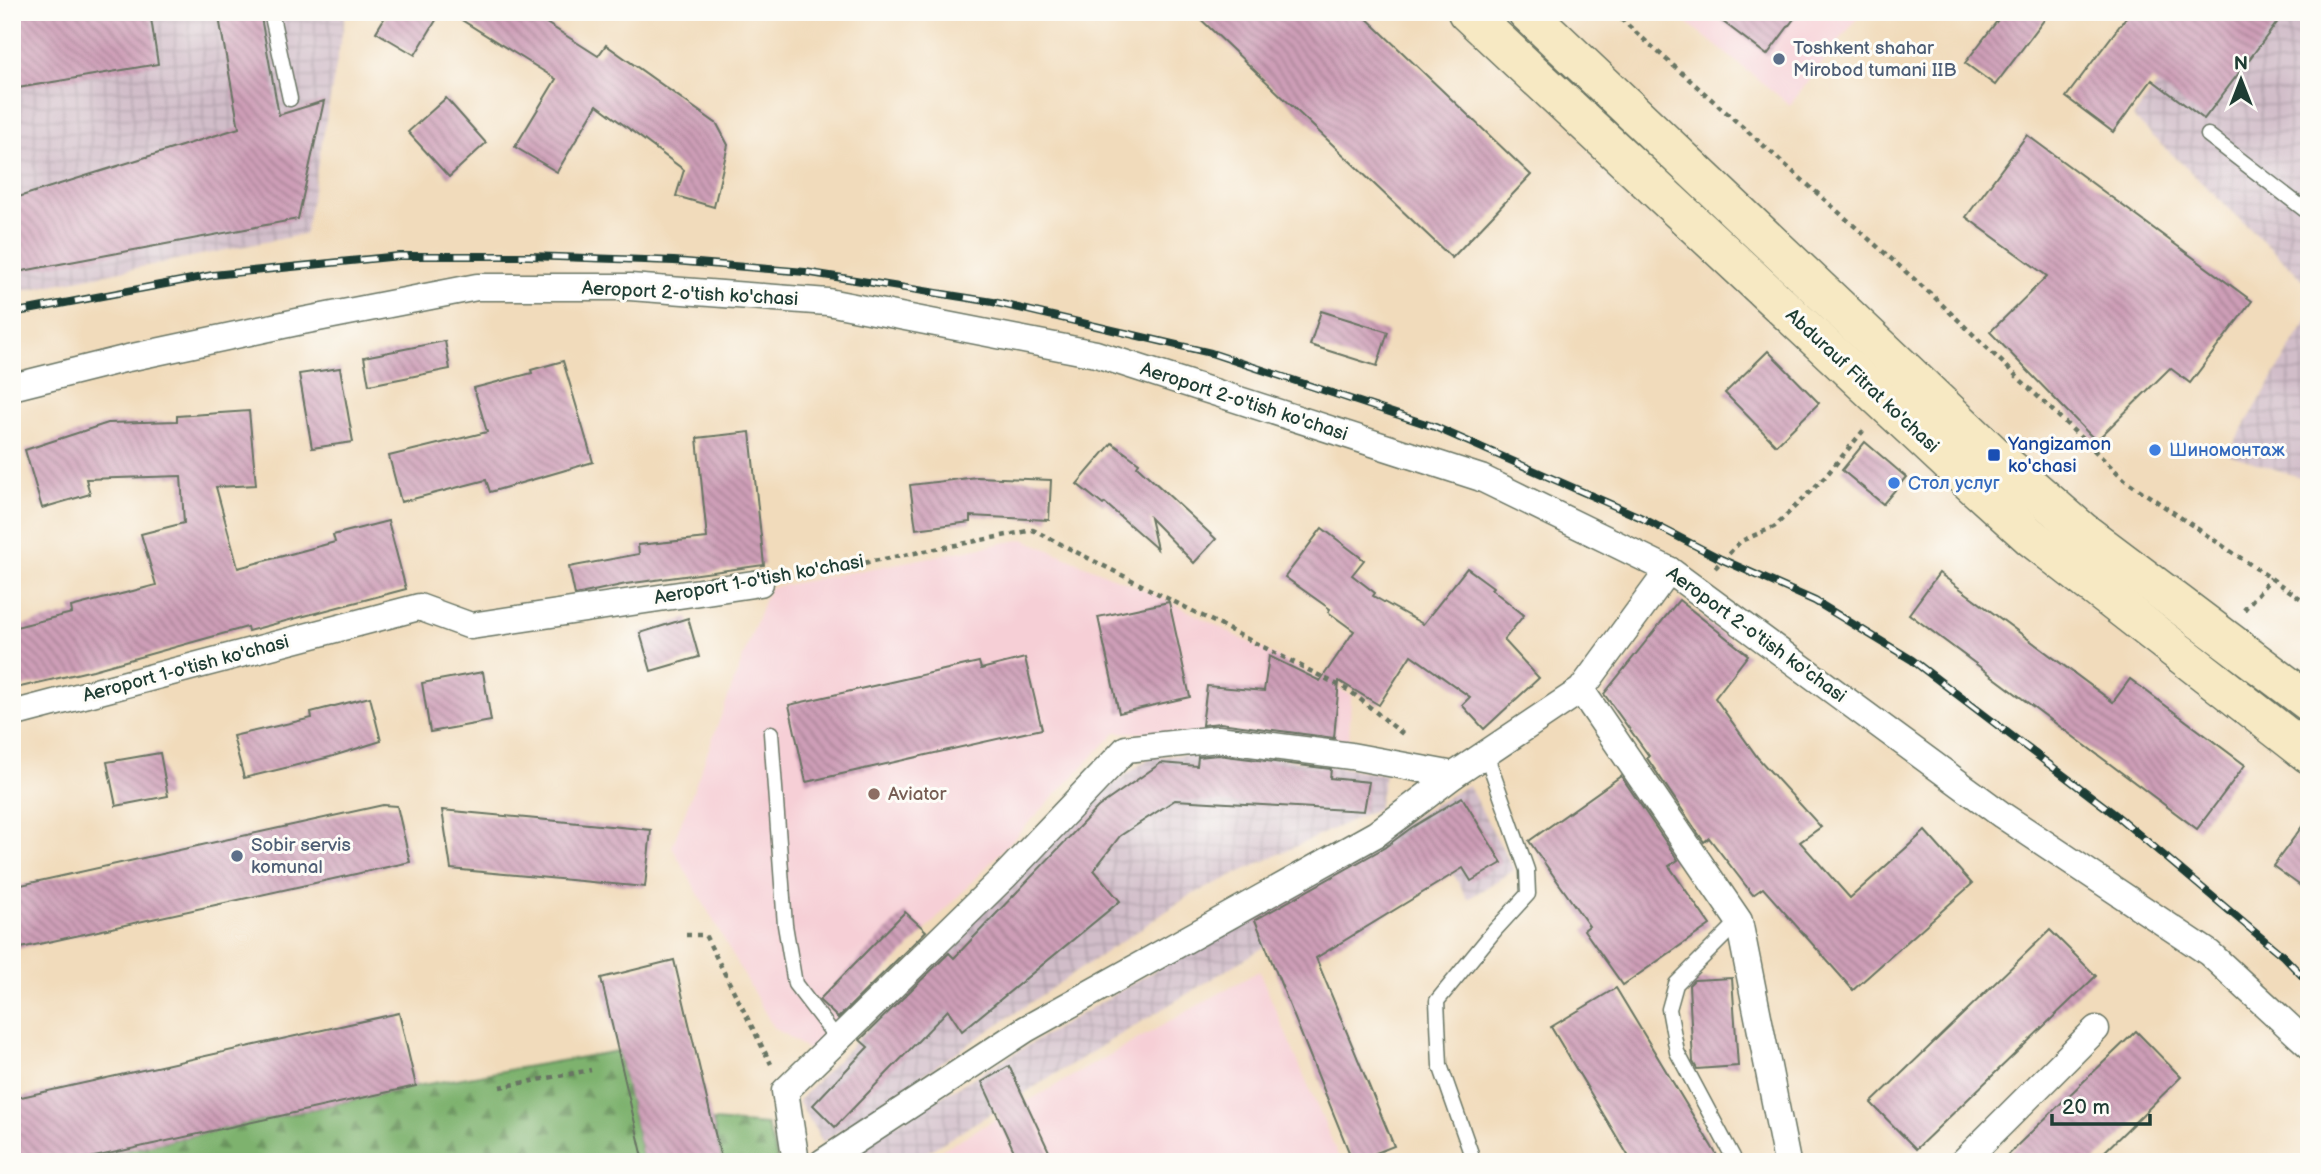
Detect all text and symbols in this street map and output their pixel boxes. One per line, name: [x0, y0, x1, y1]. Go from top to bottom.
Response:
place label: Toshkent shahar Mirobod tumani IIB: [1793, 37, 1957, 82]
north arrow: [2206, 46, 2276, 116]
marker: Toshkent shahar Mirobod tumani IIB: [1771, 51, 1787, 67]
text: N: [2234, 53, 2248, 76]
street label: Aeroport 2-o'tish ko'chasi: [581, 277, 799, 311]
street label: Abdurauf Fitrat ko'chasi: [1781, 304, 1943, 458]
street label: Aeroport 2-o'tish ko'chasi: [1137, 358, 1351, 446]
place label: Yangizamon ko'chasi: [2007, 433, 2111, 478]
place label: Шиномонтаж: [2169, 439, 2286, 462]
marker: Шиномонтаж: [2147, 442, 2163, 458]
marker: Yangizamon ko'chasi: [1986, 447, 2002, 463]
place label: Стол услуг: [1908, 472, 2001, 495]
marker: Стол услуг: [1886, 475, 1902, 491]
street label: Aeroport 1-o'tish ko'chasi: [652, 550, 866, 610]
street label: Aeroport 2-o'tish ko'chasi: [1662, 562, 1850, 708]
street label: Aeroport 1-o'tish ko'chasi: [80, 630, 292, 708]
place label: Aviator: [888, 783, 947, 806]
marker: Aviator: [866, 786, 882, 802]
place label: Sobir servis komunal: [251, 834, 351, 879]
marker: Sobir servis komunal: [229, 848, 245, 864]
scale bar: [2052, 1083, 2150, 1127]
text: 20 m: [2062, 1095, 2110, 1120]

